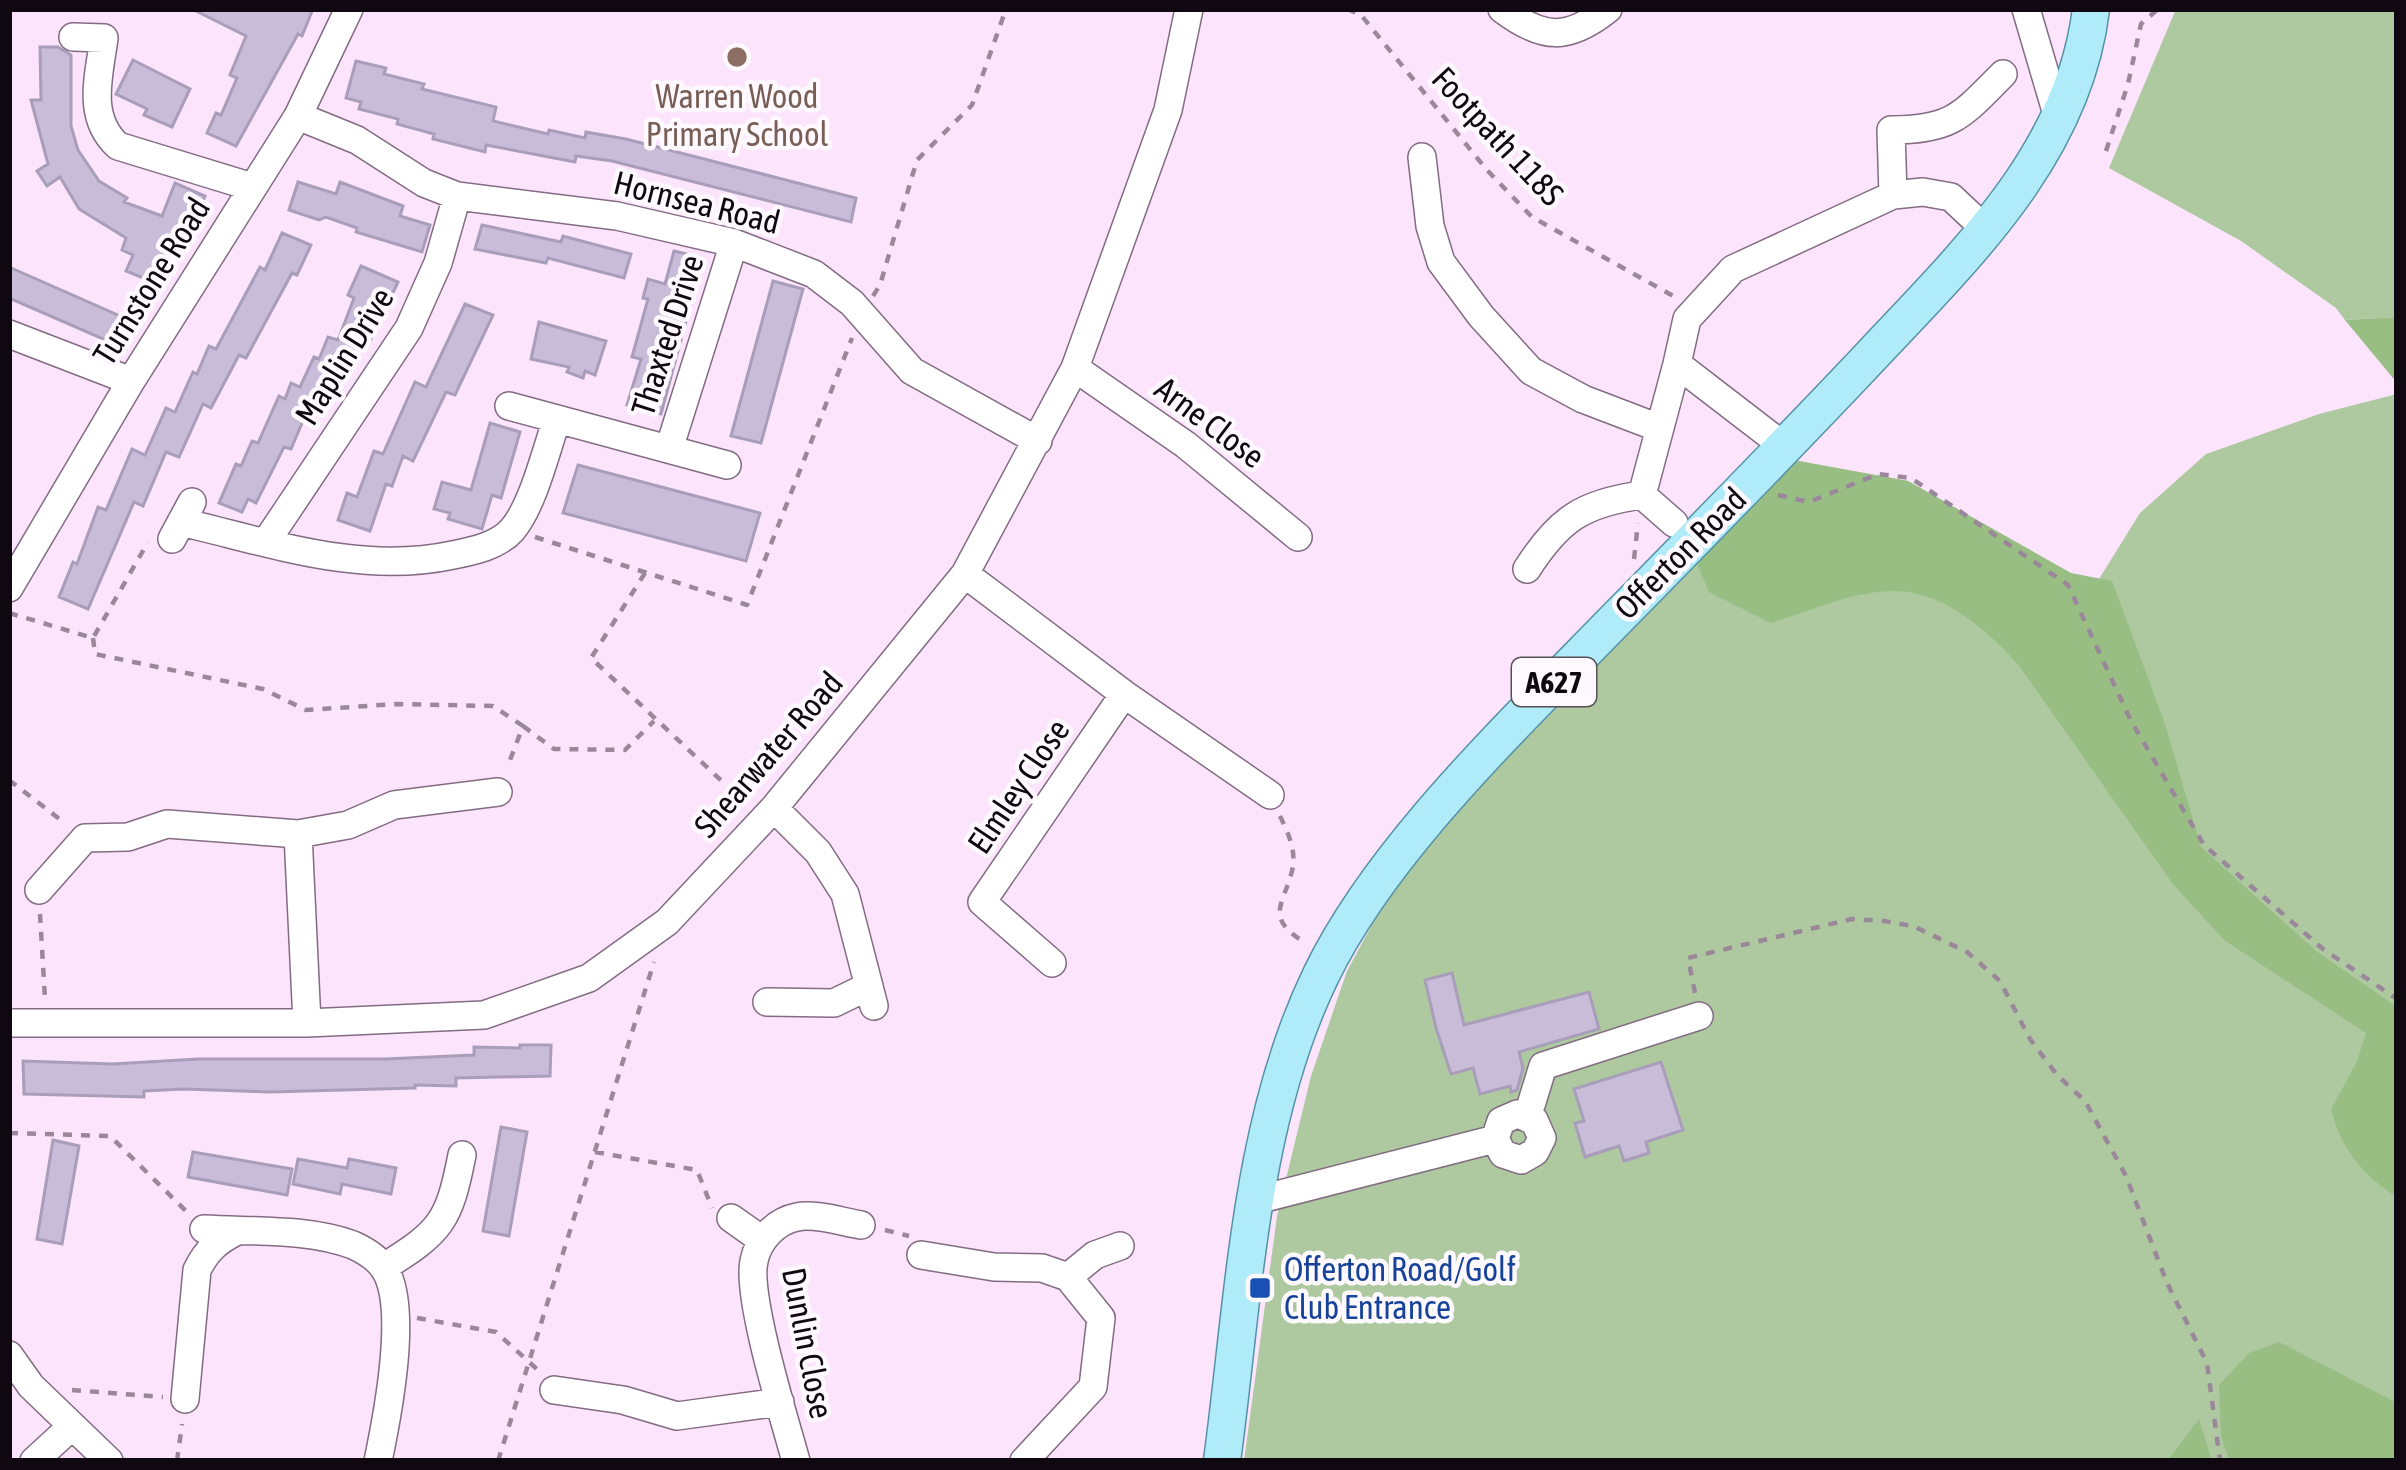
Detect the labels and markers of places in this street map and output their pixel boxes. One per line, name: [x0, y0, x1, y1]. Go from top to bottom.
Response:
marker: Warren Wood Primary School: [724, 44, 750, 70]
place label: Warren Wood Primary School: [646, 77, 828, 153]
place label: Offerton Road/Golf Club Entrance: [1284, 1250, 1516, 1326]
marker: Offerton Road/Golf Club Entrance: [1247, 1275, 1273, 1301]

